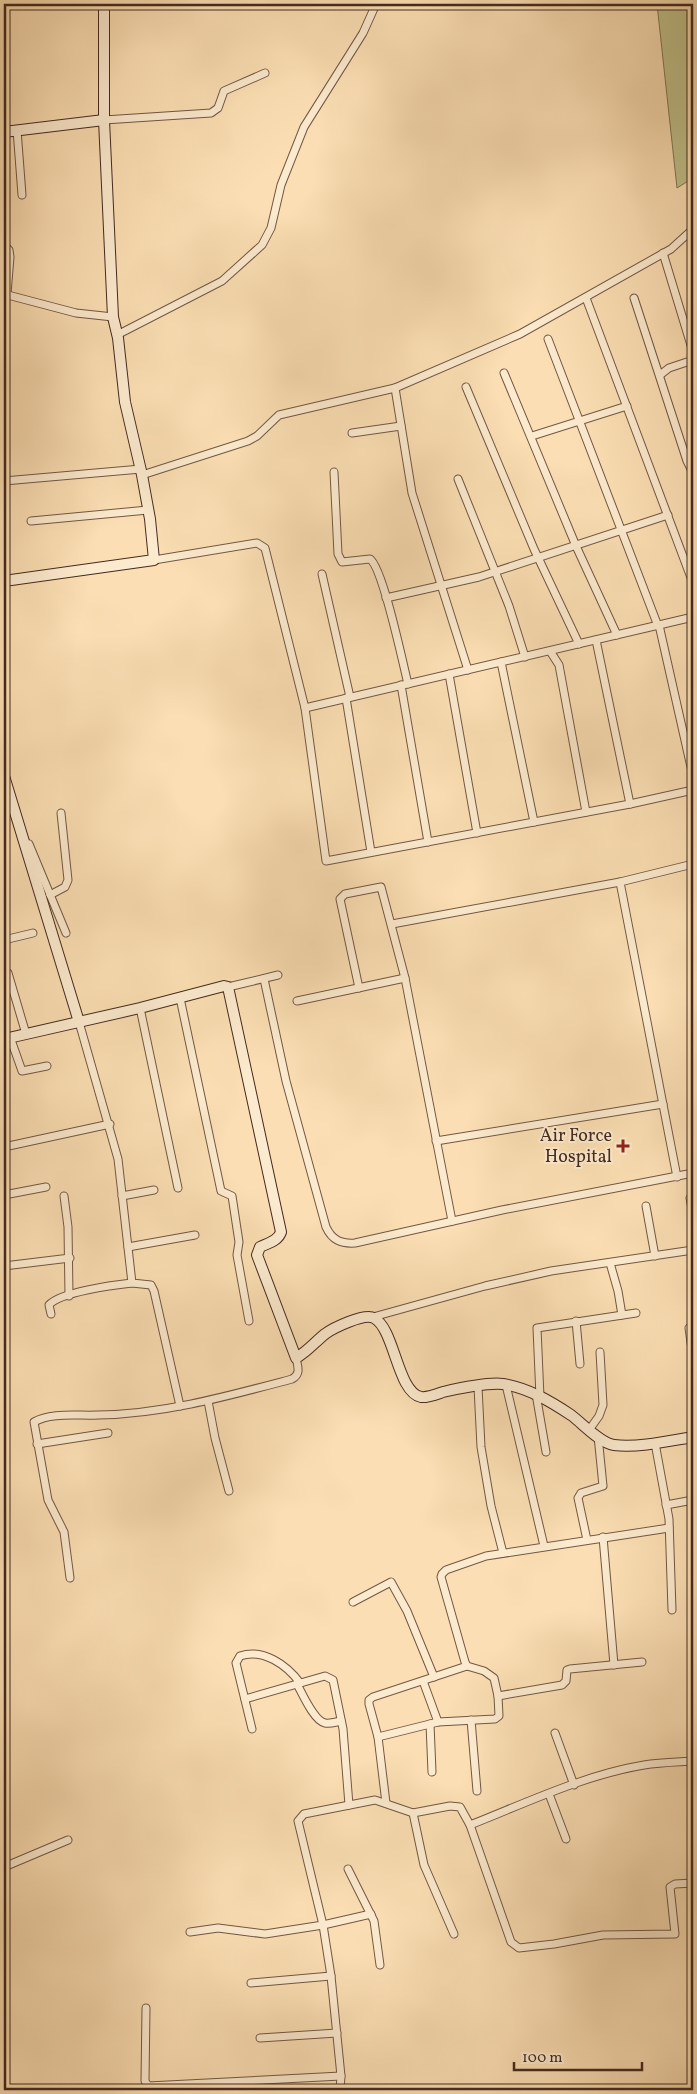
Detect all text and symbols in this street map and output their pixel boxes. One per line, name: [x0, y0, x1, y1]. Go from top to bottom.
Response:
place label: Air Force Hospital: [540, 1124, 612, 1170]
marker: Air Force Hospital: [616, 1139, 630, 1153]
scale bar: [514, 2039, 642, 2071]
text: 100 m: [522, 2048, 562, 2069]

